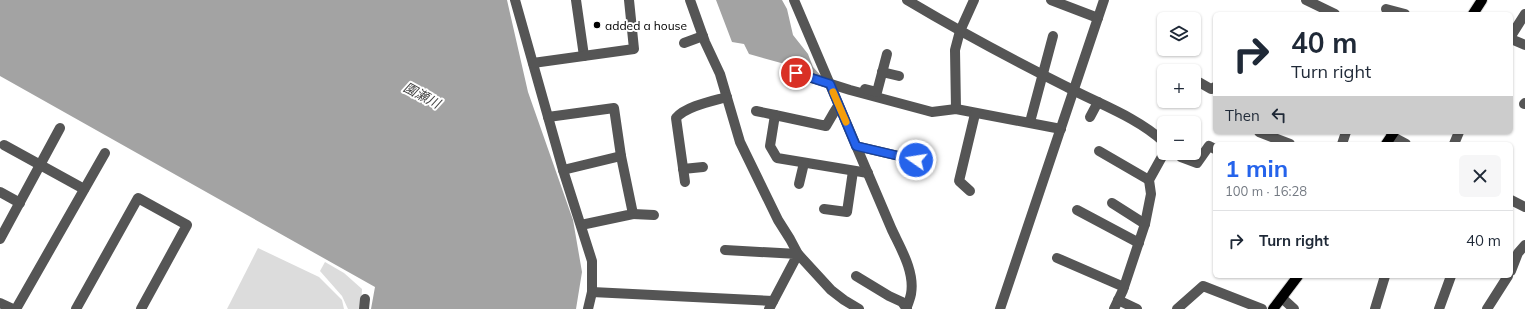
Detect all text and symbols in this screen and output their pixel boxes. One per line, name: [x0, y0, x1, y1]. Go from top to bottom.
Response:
map controls: [1157, 12, 1201, 160]
button: layers: [1157, 12, 1201, 56]
place label: added a house: [605, 18, 687, 33]
marker: added a house: [592, 20, 602, 30]
text: 40 m: [1291, 25, 1357, 60]
icon: right: [1225, 28, 1277, 80]
pin: [779, 56, 813, 90]
text: Turn right: [1291, 60, 1371, 83]
icon: arrive: [785, 62, 807, 84]
button: +: [1157, 64, 1201, 108]
water label: 園瀬川: [401, 79, 445, 112]
icon: left: [1268, 104, 1290, 126]
text: Then: [1225, 106, 1260, 125]
button: −: [1157, 116, 1201, 160]
position arrow: [895, 139, 937, 181]
text: 1 min: [1225, 153, 1288, 183]
button: close: [1459, 155, 1501, 197]
text: 100 m · 16:28: [1225, 183, 1307, 199]
icon: right: [1225, 230, 1247, 252]
text: Turn right: [1259, 231, 1329, 250]
text: 40 m: [1466, 231, 1501, 250]

